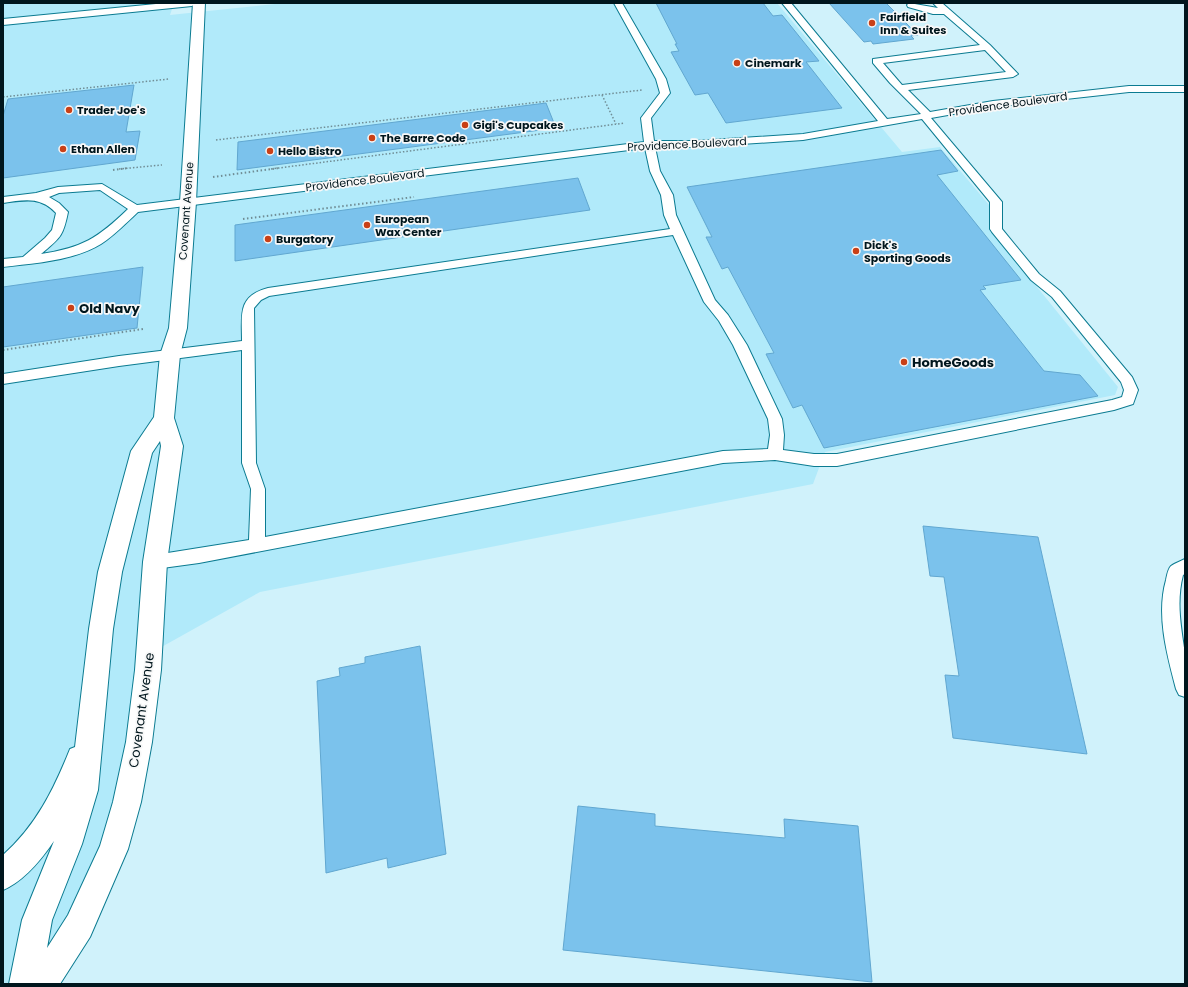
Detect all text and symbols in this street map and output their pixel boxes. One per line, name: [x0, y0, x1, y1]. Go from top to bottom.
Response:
place label: Fairfield Inn & Suites: [880, 9, 946, 38]
marker: Fairfield Inn & Suites: [867, 18, 877, 28]
place label: Cinemark: [745, 55, 802, 71]
marker: Cinemark: [732, 58, 742, 68]
street label: Providence Boulevard: [948, 88, 1068, 120]
place label: Trader Joe's: [77, 102, 146, 118]
marker: Trader Joe's: [64, 105, 74, 115]
place label: Gigi's Cupcakes: [473, 117, 563, 133]
marker: Gigi's Cupcakes: [460, 120, 470, 130]
place label: The Barre Code: [380, 130, 466, 146]
marker: The Barre Code: [367, 133, 377, 143]
street label: Providence Boulevard: [627, 133, 747, 155]
place label: Ethan Allen: [71, 141, 135, 157]
place label: Hello Bistro: [278, 143, 341, 159]
marker: Ethan Allen: [58, 144, 68, 154]
marker: Hello Bistro: [265, 146, 275, 156]
street label: Covenant Avenue: [175, 161, 197, 261]
street label: Providence Boulevard: [305, 165, 425, 195]
place label: European Wax Center: [375, 211, 442, 240]
marker: European Wax Center: [362, 220, 372, 230]
place label: Burgatory: [276, 231, 333, 247]
marker: Burgatory: [263, 234, 273, 244]
place label: Dick's Sporting Goods: [864, 237, 951, 266]
marker: Dick's Sporting Goods: [851, 246, 861, 256]
place label: Old Navy: [79, 299, 140, 318]
marker: Old Navy: [66, 303, 76, 313]
place label: HomeGoods: [912, 353, 994, 372]
marker: HomeGoods: [899, 357, 909, 367]
street label: Covenant Avenue: [124, 651, 159, 769]

